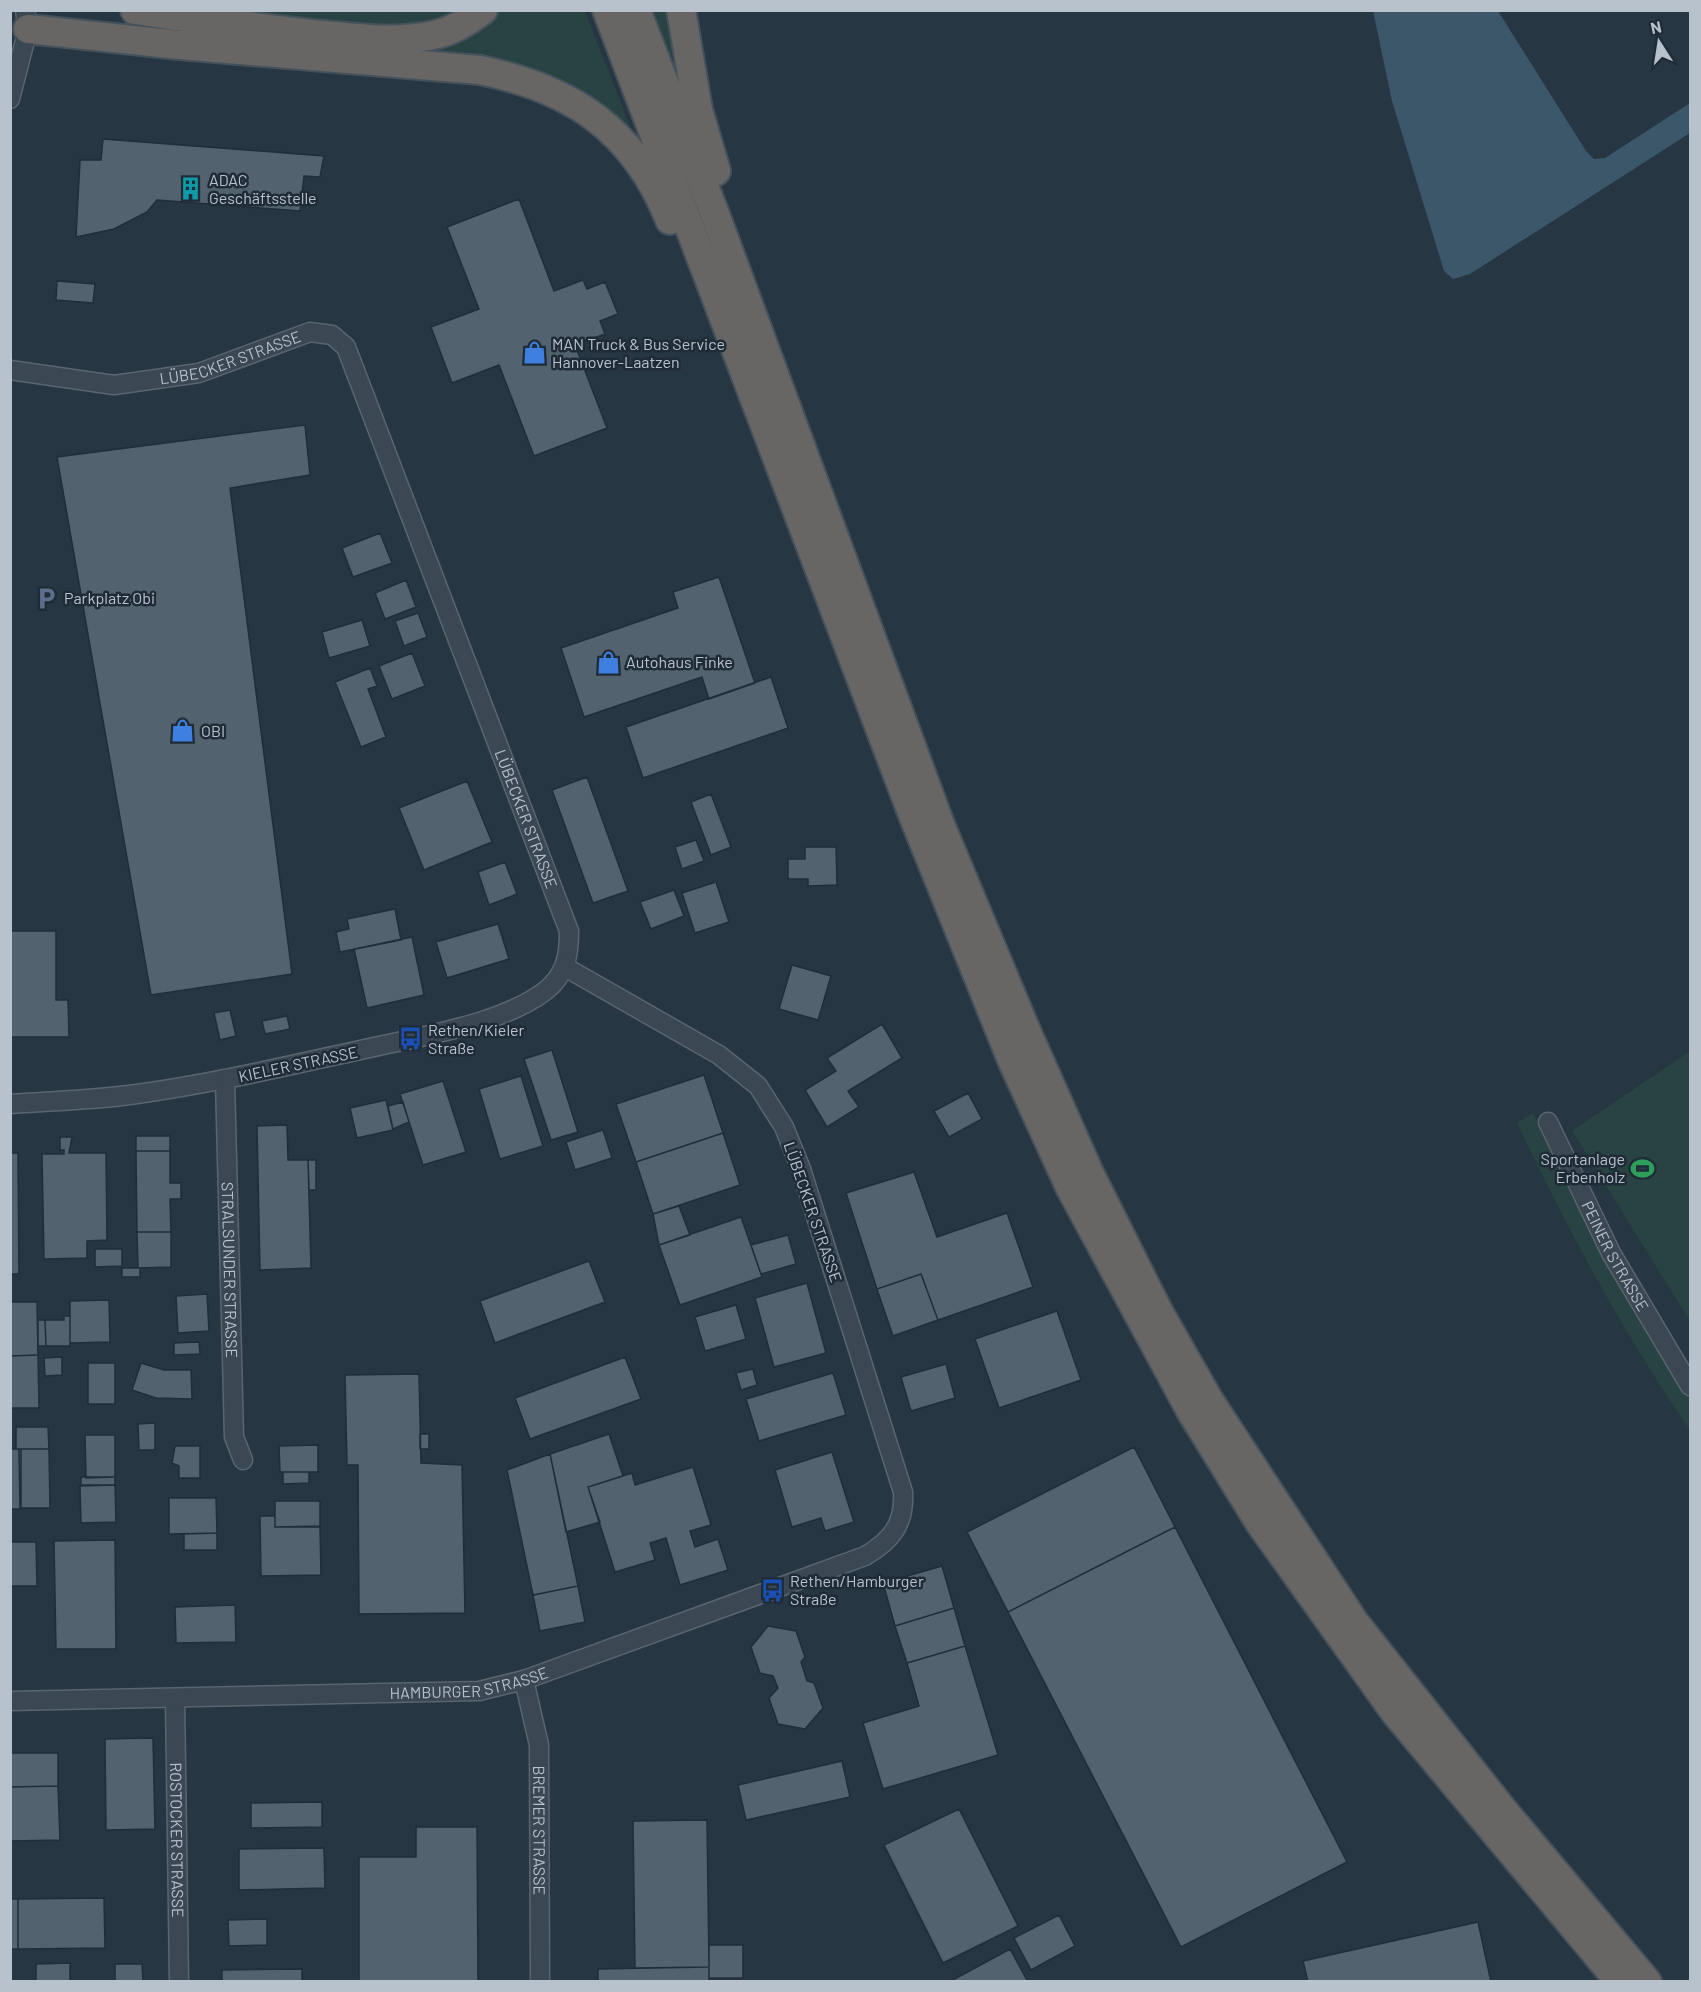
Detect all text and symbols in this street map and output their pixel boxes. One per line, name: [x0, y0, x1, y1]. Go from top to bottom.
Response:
north arrow: [1629, 12, 1689, 72]
text: N: [1649, 16, 1663, 37]
place label: ADAC Geschäftsstelle: [209, 170, 317, 207]
building icon: ADAC Geschäftsstelle: [178, 176, 204, 202]
street label: LÜBECKER STRASSE: [158, 326, 303, 387]
place label: MAN Truck & Bus Service Hannover-Laatzen: [552, 334, 725, 371]
shop icon: MAN Truck & Bus Service Hannover-Laatzen: [521, 340, 547, 366]
parking icon: Parkplatz Obi: [33, 585, 59, 611]
place label: Parkplatz Obi: [64, 588, 155, 607]
shop icon: Autohaus Finke: [595, 649, 621, 675]
place label: Autohaus Finke: [626, 652, 733, 671]
shop icon: OBI: [170, 718, 196, 744]
place label: OBI: [201, 721, 225, 740]
street label: LÜBECKER STRASSE: [491, 746, 562, 891]
place label: Rethen/Kieler Straße: [428, 1020, 525, 1057]
bus stop icon: Rethen/Kieler Straße: [397, 1026, 423, 1052]
street label: KIELER STRASSE: [237, 1042, 359, 1085]
street label: LÜBECKER STRASSE: [781, 1139, 846, 1285]
place label: Sportanlage Erbenholz: [1541, 1149, 1625, 1186]
sports icon: Sportanlage Erbenholz: [1630, 1155, 1656, 1181]
street label: STRALSUNDER STRASSE: [219, 1182, 242, 1358]
street label: PEINER STRASSE: [1578, 1198, 1653, 1314]
place label: Rethen/Hamburger Straße: [790, 1571, 924, 1608]
bus stop icon: Rethen/Hamburger Straße: [759, 1577, 785, 1603]
street label: HAMBURGER STRASSE: [389, 1662, 550, 1702]
street label: ROSTOCKER STRASSE: [167, 1762, 188, 1918]
street label: BREMER STRASSE: [530, 1765, 550, 1895]

